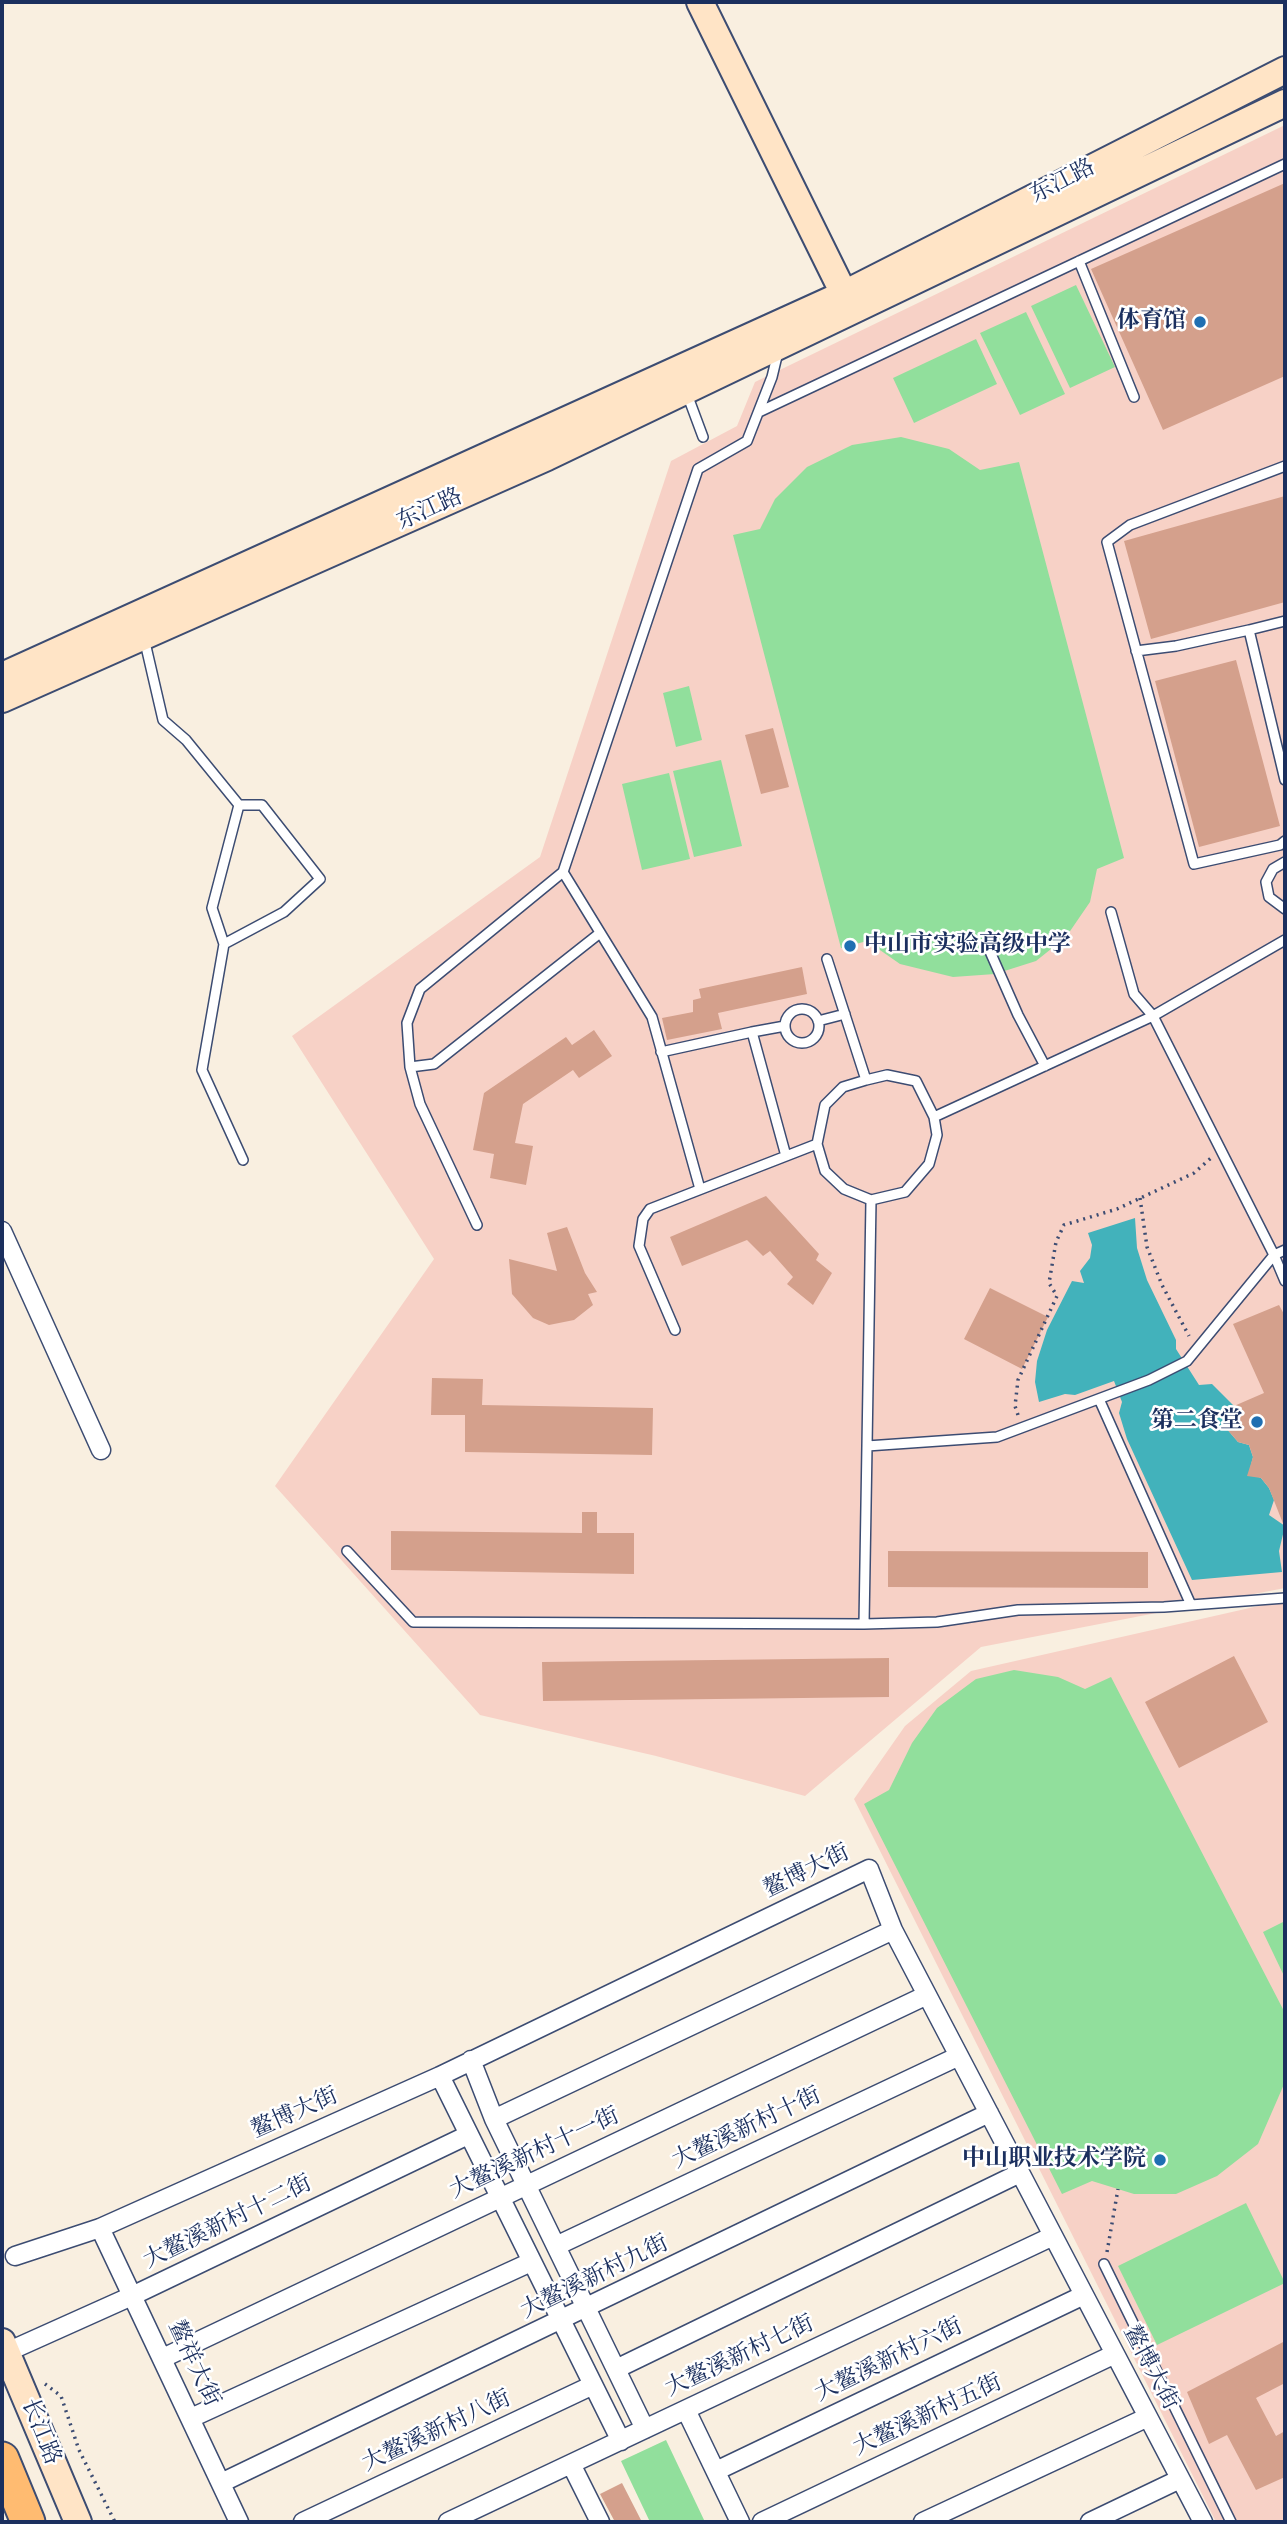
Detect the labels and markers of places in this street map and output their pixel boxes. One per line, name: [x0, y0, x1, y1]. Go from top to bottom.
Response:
place label: 体育馆: [1117, 308, 1186, 336]
marker: 体育馆: [1192, 314, 1208, 330]
place label: 中山市实验高级中学: [864, 932, 1071, 960]
marker: 中山市实验高级中学: [842, 938, 858, 954]
place label: 第二食堂: [1151, 1408, 1243, 1436]
marker: 第二食堂: [1249, 1414, 1265, 1430]
place label: 中山职业技术学院: [962, 2146, 1146, 2174]
marker: 中山职业技术学院: [1152, 2152, 1168, 2168]

